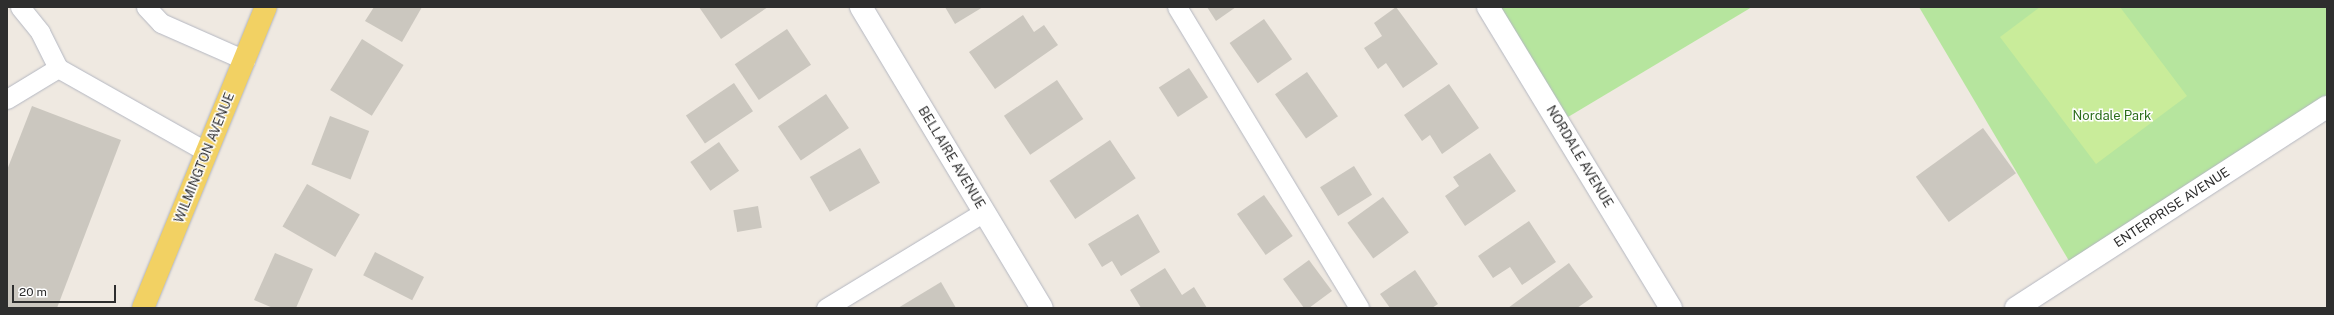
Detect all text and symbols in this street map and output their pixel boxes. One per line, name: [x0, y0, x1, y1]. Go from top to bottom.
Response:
street label: WILMINGTON AVENUE: [172, 91, 238, 225]
street label: NORDALE AVENUE: [1542, 103, 1616, 211]
street label: BELLAIRE AVENUE: [914, 104, 988, 212]
park label: Nordale Park: [2073, 108, 2151, 124]
street label: ENTERPRISE AVENUE: [2111, 165, 2233, 251]
scale bar: [14, 277, 118, 303]
text: 20 m: [19, 285, 47, 299]

